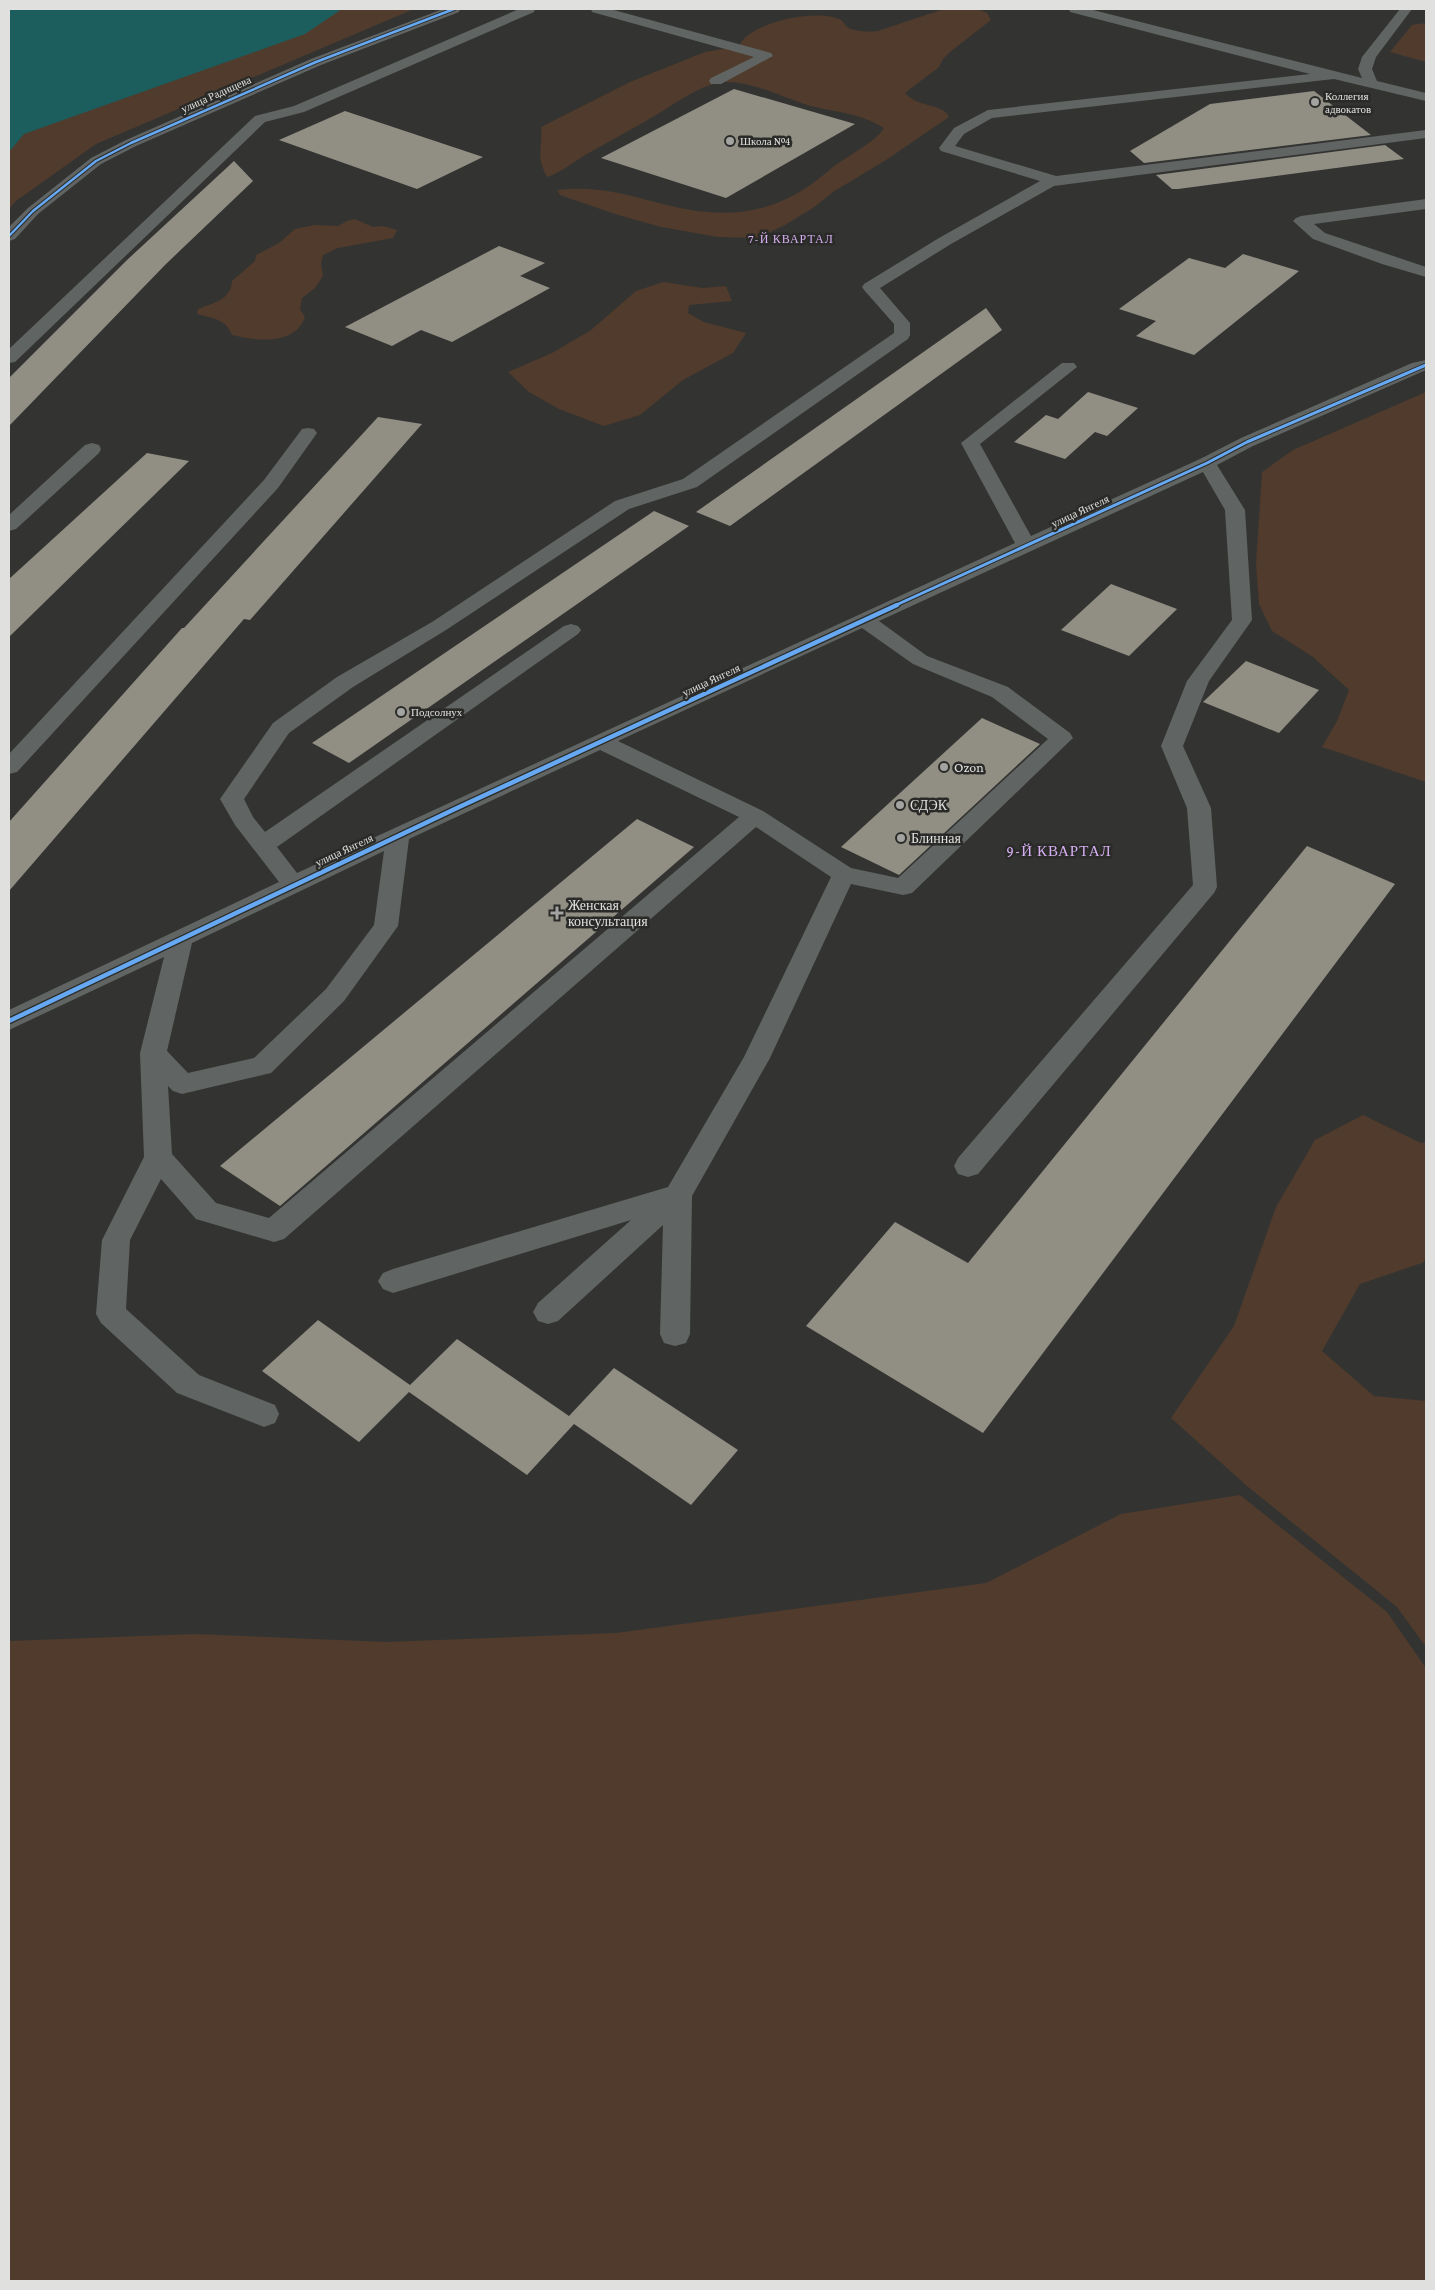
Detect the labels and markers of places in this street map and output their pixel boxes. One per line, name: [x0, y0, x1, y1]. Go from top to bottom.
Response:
place label: Коллегия адвокатов: [1325, 90, 1371, 115]
marker: Коллегия адвокатов: [1309, 96, 1321, 108]
marker: Школа №4: [724, 135, 736, 147]
place label: Школа №4: [740, 135, 791, 147]
marker: Подсолнух: [395, 706, 407, 718]
place label: Подсолнух: [411, 706, 463, 718]
place label: Ozon: [954, 759, 984, 775]
marker: Ozon: [938, 761, 950, 773]
place label: СДЭК: [910, 797, 948, 813]
marker: СДЭК: [894, 799, 906, 811]
place label: Блинная: [911, 830, 962, 846]
marker: Блинная: [895, 832, 907, 844]
place label: Женская консультация: [568, 897, 648, 929]
marker: Женская консультация: [550, 906, 564, 920]

